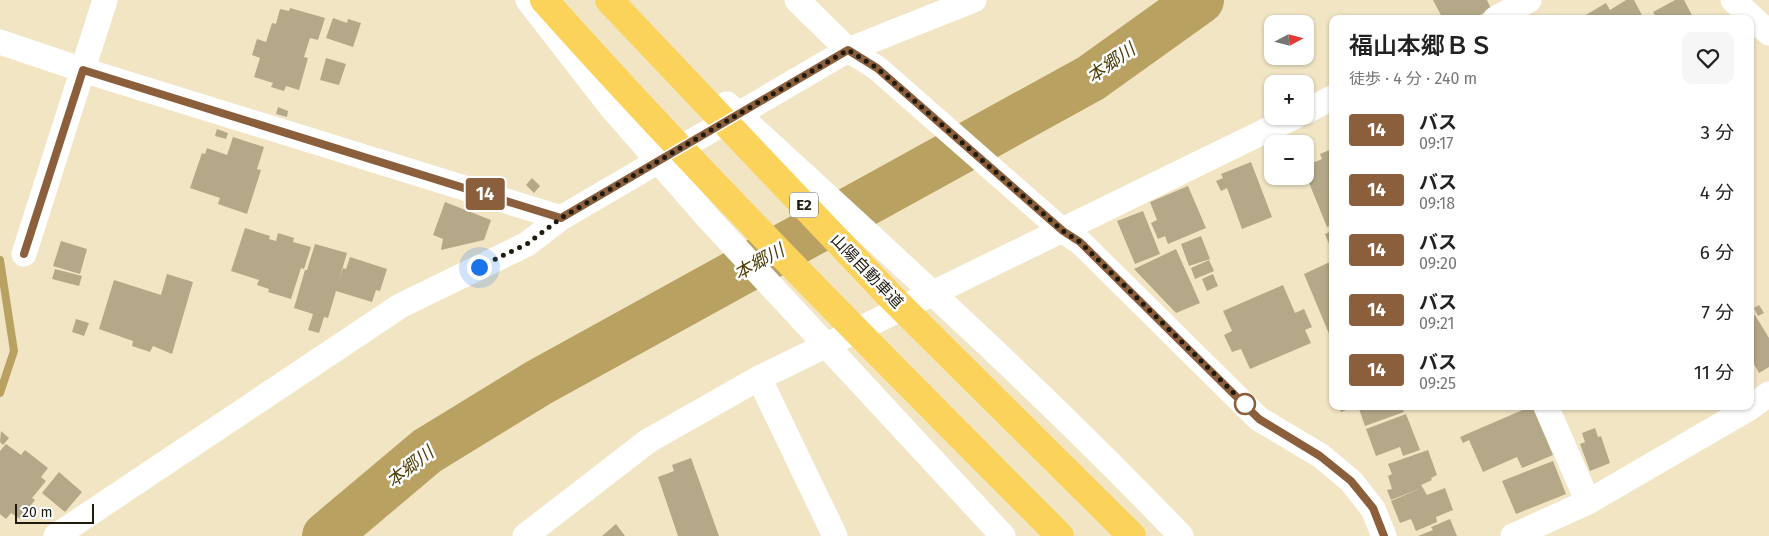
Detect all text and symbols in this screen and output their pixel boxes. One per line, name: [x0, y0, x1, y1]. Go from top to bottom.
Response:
north arrow: [1264, 15, 1314, 65]
map controls: [1264, 15, 1314, 185]
text: 福山本郷ＢＳ: [1349, 32, 1493, 60]
button: heart: [1682, 32, 1734, 84]
water label: 本郷川: [1083, 37, 1141, 87]
text: 徒歩 · 4 分 · 240 m: [1349, 69, 1477, 88]
button: +: [1264, 75, 1314, 125]
text: バス: [1419, 111, 1457, 134]
text: 14: [1367, 119, 1386, 141]
text: 3 分: [1700, 121, 1734, 144]
text: 09:17: [1419, 134, 1453, 153]
button: −: [1264, 135, 1314, 185]
text: バス: [1419, 171, 1457, 194]
line badge: 14: [462, 178, 508, 210]
text: 14: [1367, 179, 1386, 201]
text: 4 分: [1700, 181, 1734, 204]
text: 14: [476, 183, 494, 205]
road number: E2: [790, 192, 818, 218]
text: 09:18: [1419, 194, 1455, 213]
street label: 山陽自動車道: [827, 230, 907, 312]
text: バス: [1419, 231, 1457, 254]
water label: 本郷川: [730, 238, 790, 285]
text: 14: [1367, 239, 1386, 261]
text: 6 分: [1700, 241, 1734, 264]
text: 09:20: [1419, 254, 1457, 273]
your location: [467, 255, 492, 280]
text: バス: [1419, 291, 1457, 314]
text: 14: [1367, 299, 1386, 321]
text: 7 分: [1702, 301, 1734, 324]
text: 09:21: [1419, 314, 1454, 333]
text: バス: [1419, 351, 1457, 374]
text: 14: [1367, 359, 1386, 381]
text: 11 分: [1694, 361, 1734, 384]
text: 09:25: [1419, 374, 1456, 393]
unlabelled marker: [1234, 393, 1256, 415]
water label: 本郷川: [382, 440, 440, 492]
scale bar: [15, 501, 94, 524]
text: 20 m: [22, 504, 52, 521]

